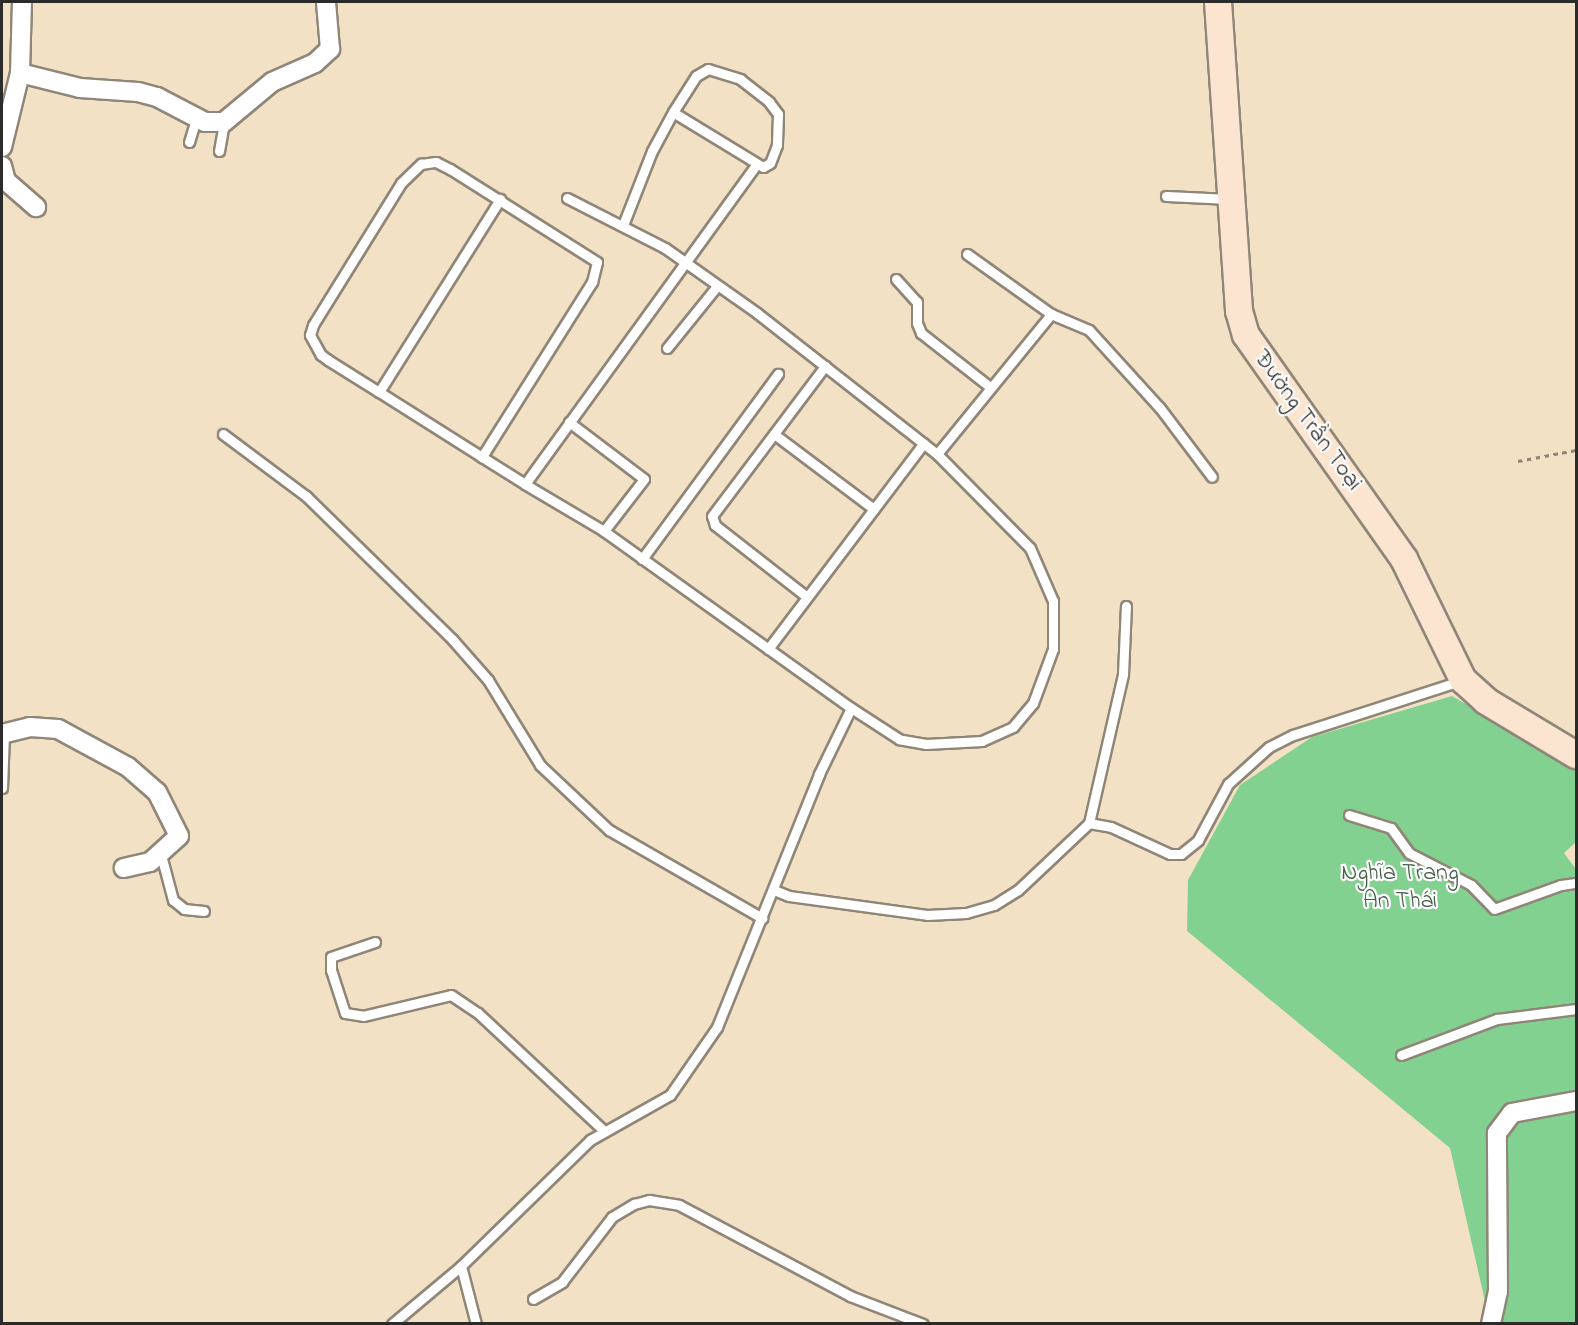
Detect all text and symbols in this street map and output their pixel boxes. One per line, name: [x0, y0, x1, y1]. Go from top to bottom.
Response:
street label: Đường Trần Toại: [1246, 345, 1368, 497]
park label: Nghĩa Trang An Thái: [1341, 860, 1459, 916]

